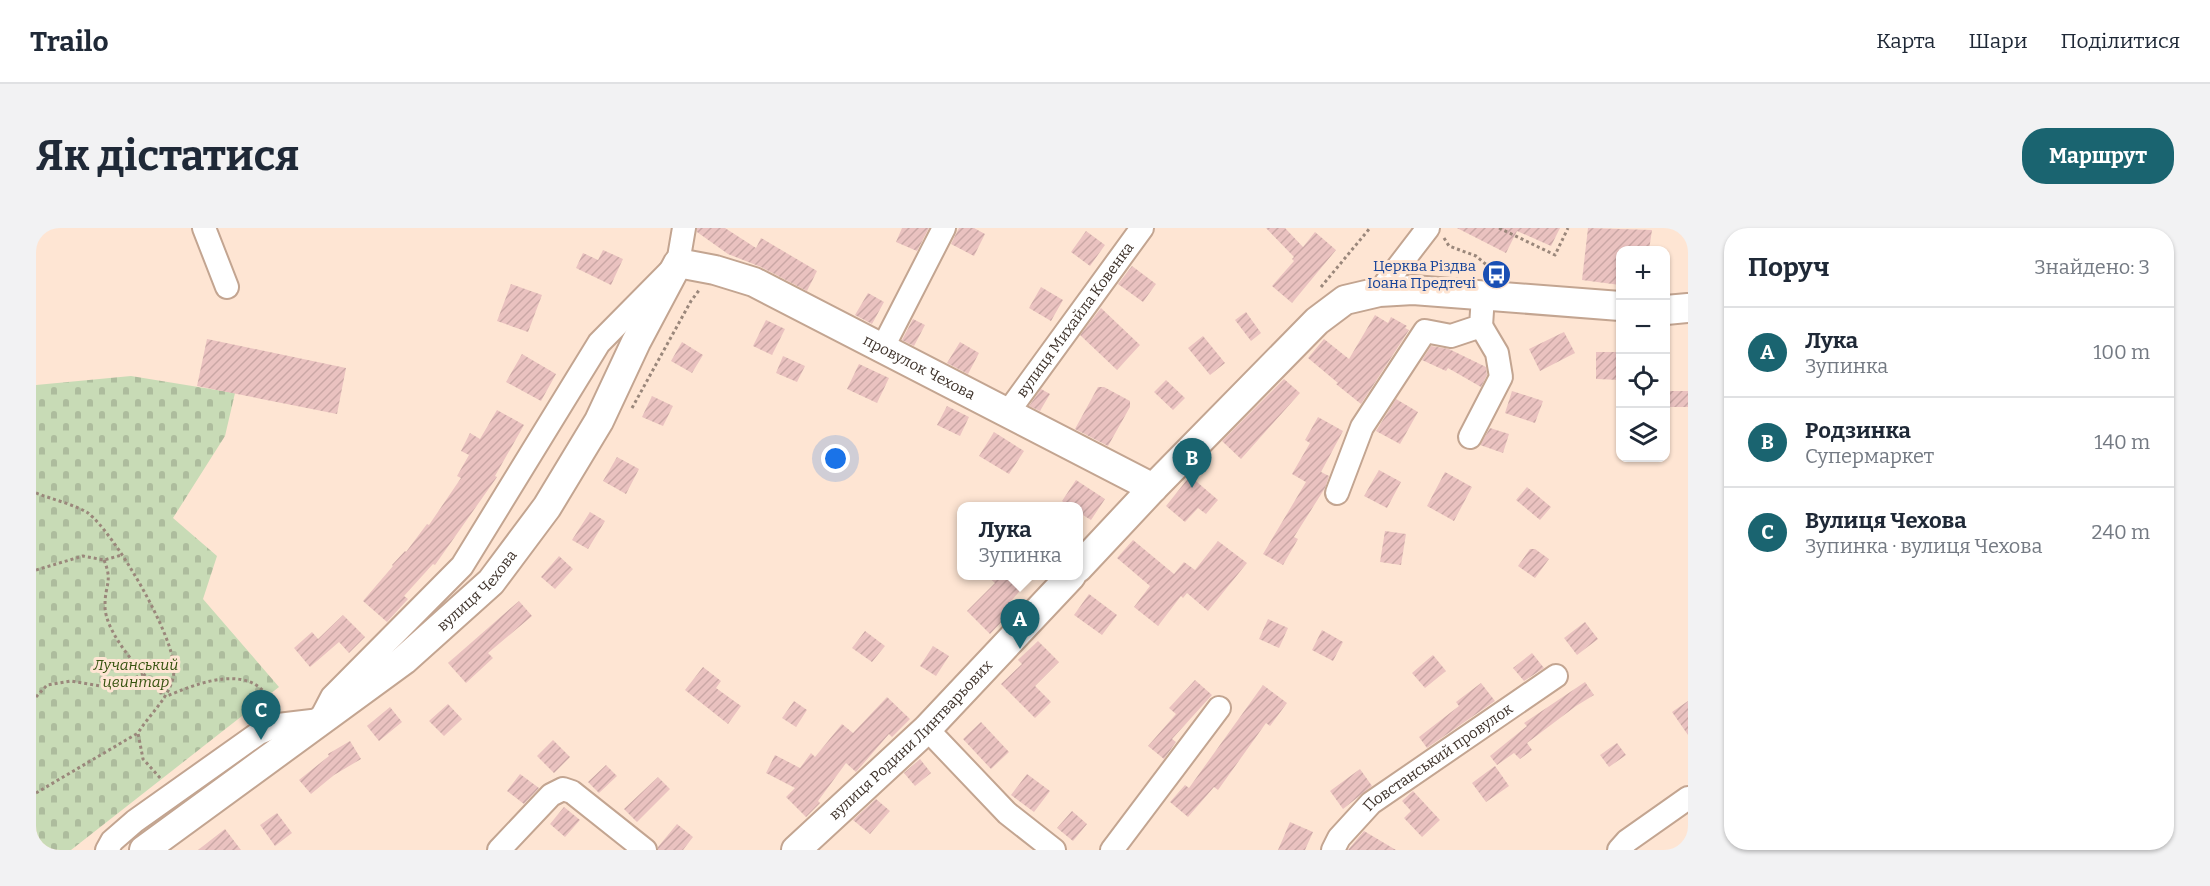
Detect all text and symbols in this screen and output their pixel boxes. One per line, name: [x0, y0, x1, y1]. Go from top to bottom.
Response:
text: Trailo: [30, 25, 109, 58]
text: Карта: [1876, 28, 1936, 54]
text: Шари: [1969, 28, 2028, 54]
text: Поділитися: [2061, 28, 2180, 54]
button: Маршрут: [2022, 128, 2174, 184]
text: Як дістатися: [36, 131, 299, 181]
street label: вулиця Михайла Ковенка: [1013, 239, 1137, 401]
map controls: [1616, 246, 1670, 462]
button: +: [1616, 246, 1670, 300]
text: Поруч: [1748, 252, 1830, 283]
text: Знайдено: 3: [2034, 255, 2150, 279]
place label: Церква Різдва Іоана Предтечі: [1367, 257, 1477, 292]
bus stop icon: Церква Різдва Іоана Предтечі: [1481, 259, 1513, 291]
button: −: [1616, 300, 1670, 354]
text: Лука: [1805, 327, 1858, 354]
street label: провулок Чехова: [860, 331, 978, 404]
text: A: [1760, 340, 1775, 364]
text: 100 m: [2093, 340, 2150, 364]
button: locate: [1616, 354, 1670, 408]
text: Зупинка: [1805, 354, 1888, 378]
button: layers: [1616, 408, 1670, 462]
text: Родзинка: [1805, 417, 1911, 444]
text: B: [1761, 430, 1774, 454]
text: 140 m: [2094, 430, 2150, 454]
pin: B: [1172, 438, 1212, 488]
your location: [821, 444, 850, 473]
text: Супермаркет: [1805, 444, 1934, 468]
popup: [957, 502, 1083, 580]
text: Вулиця Чехова: [1805, 507, 1967, 534]
text: Лука: [978, 516, 1032, 543]
text: C: [1761, 520, 1774, 544]
text: 240 m: [2092, 520, 2150, 544]
text: Зупинка · вулиця Чехова: [1805, 534, 2043, 558]
text: Зупинка: [978, 543, 1062, 567]
street label: вулиця Чехова: [433, 547, 521, 635]
pin: A: [1000, 600, 1040, 649]
park label: Лучанський цвинтар: [93, 656, 178, 691]
street label: вулиця Родини Линтварьових: [826, 656, 996, 824]
pin: C: [242, 690, 280, 740]
street label: Повстанський провулок: [1359, 699, 1516, 815]

